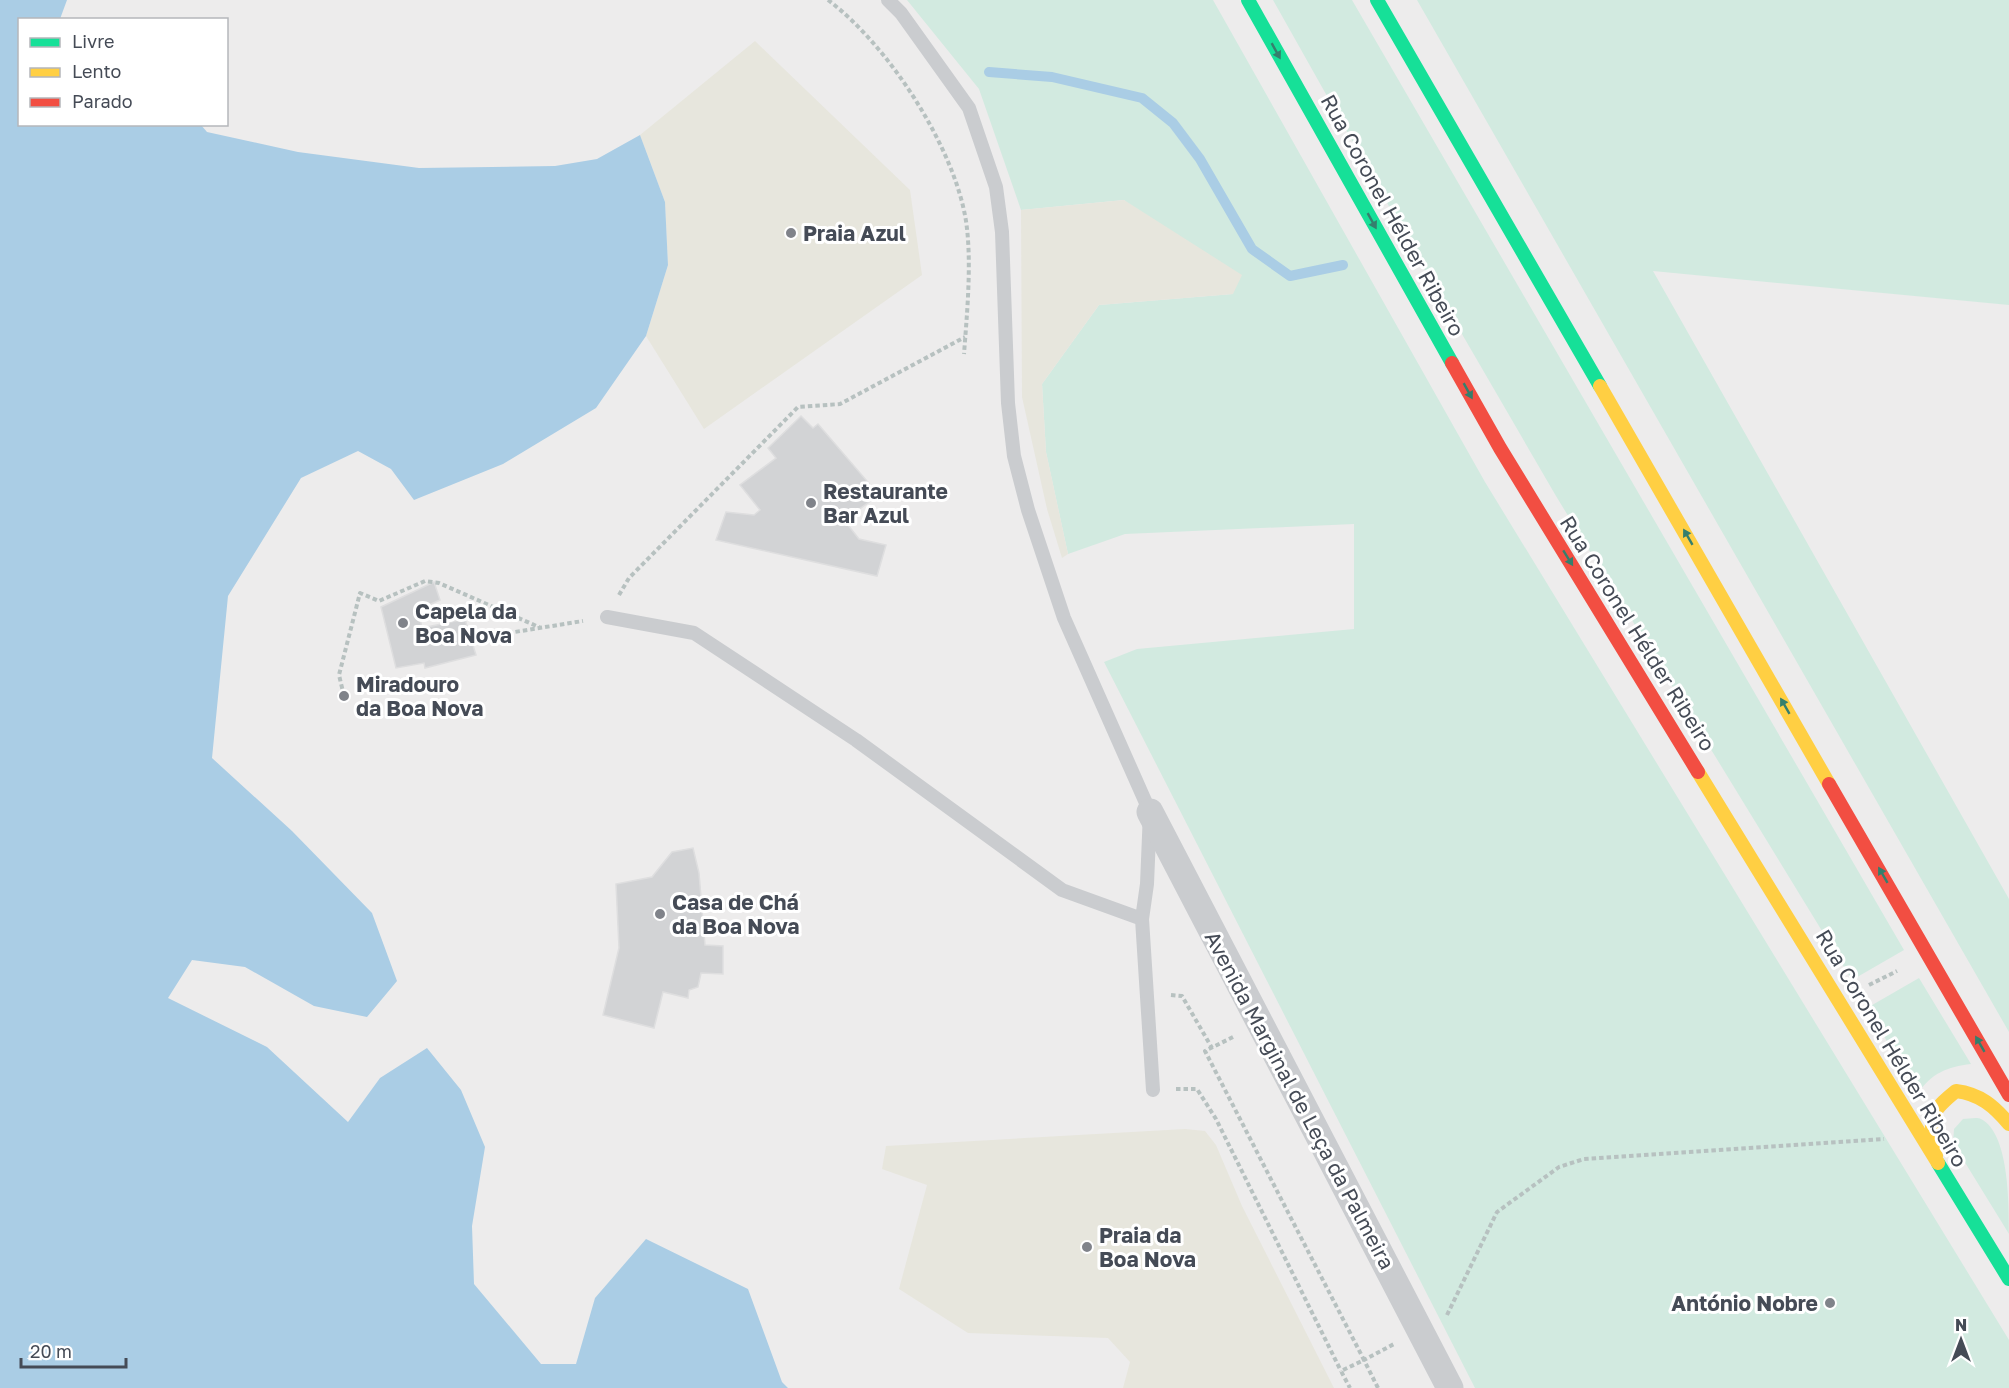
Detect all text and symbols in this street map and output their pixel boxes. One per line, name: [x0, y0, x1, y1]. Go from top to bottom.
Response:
legend: [18, 18, 228, 126]
text: Livre: [72, 30, 114, 52]
one-way arrow: [1271, 43, 1281, 60]
text: Lento: [72, 60, 121, 82]
street label: Rua Coronel Hélder Ribeiro: [1316, 89, 1470, 341]
text: Parado: [72, 90, 133, 112]
one-way arrow: [1367, 213, 1377, 230]
place label: Praia Azul: [803, 220, 906, 246]
marker: Praia Azul: [784, 226, 798, 240]
one-way arrow: [1463, 383, 1473, 400]
place label: Restaurante Bar Azul: [823, 478, 948, 528]
marker: Restaurante Bar Azul: [804, 496, 818, 510]
street label: Rua Coronel Hélder Ribeiro: [1555, 511, 1721, 755]
one-way arrow: [1683, 528, 1693, 545]
one-way arrow: [1562, 550, 1573, 567]
place label: Capela da Boa Nova: [415, 598, 517, 648]
marker: Capela da Boa Nova: [396, 616, 410, 630]
place label: Miradouro da Boa Nova: [356, 671, 483, 721]
marker: Miradouro da Boa Nova: [337, 689, 351, 703]
one-way arrow: [1780, 698, 1791, 714]
one-way arrow: [1878, 866, 1888, 883]
place label: Casa de Chá da Boa Nova: [672, 889, 799, 939]
marker: Casa de Chá da Boa Nova: [653, 907, 667, 921]
street label: Rua Coronel Hélder Ribeiro: [1811, 924, 1973, 1172]
street label: Avenida Marginal de Leça da Palmeira: [1199, 926, 1401, 1274]
one-way arrow: [1975, 1035, 1985, 1052]
place label: Praia da Boa Nova: [1099, 1222, 1196, 1272]
marker: Praia da Boa Nova: [1080, 1240, 1094, 1254]
place label: António Nobre: [1671, 1290, 1818, 1316]
marker: António Nobre: [1823, 1296, 1837, 1310]
north arrow: [1931, 1310, 1991, 1370]
text: N: [1955, 1315, 1967, 1335]
scale bar: [21, 1331, 126, 1369]
text: 20 m: [30, 1340, 72, 1362]

